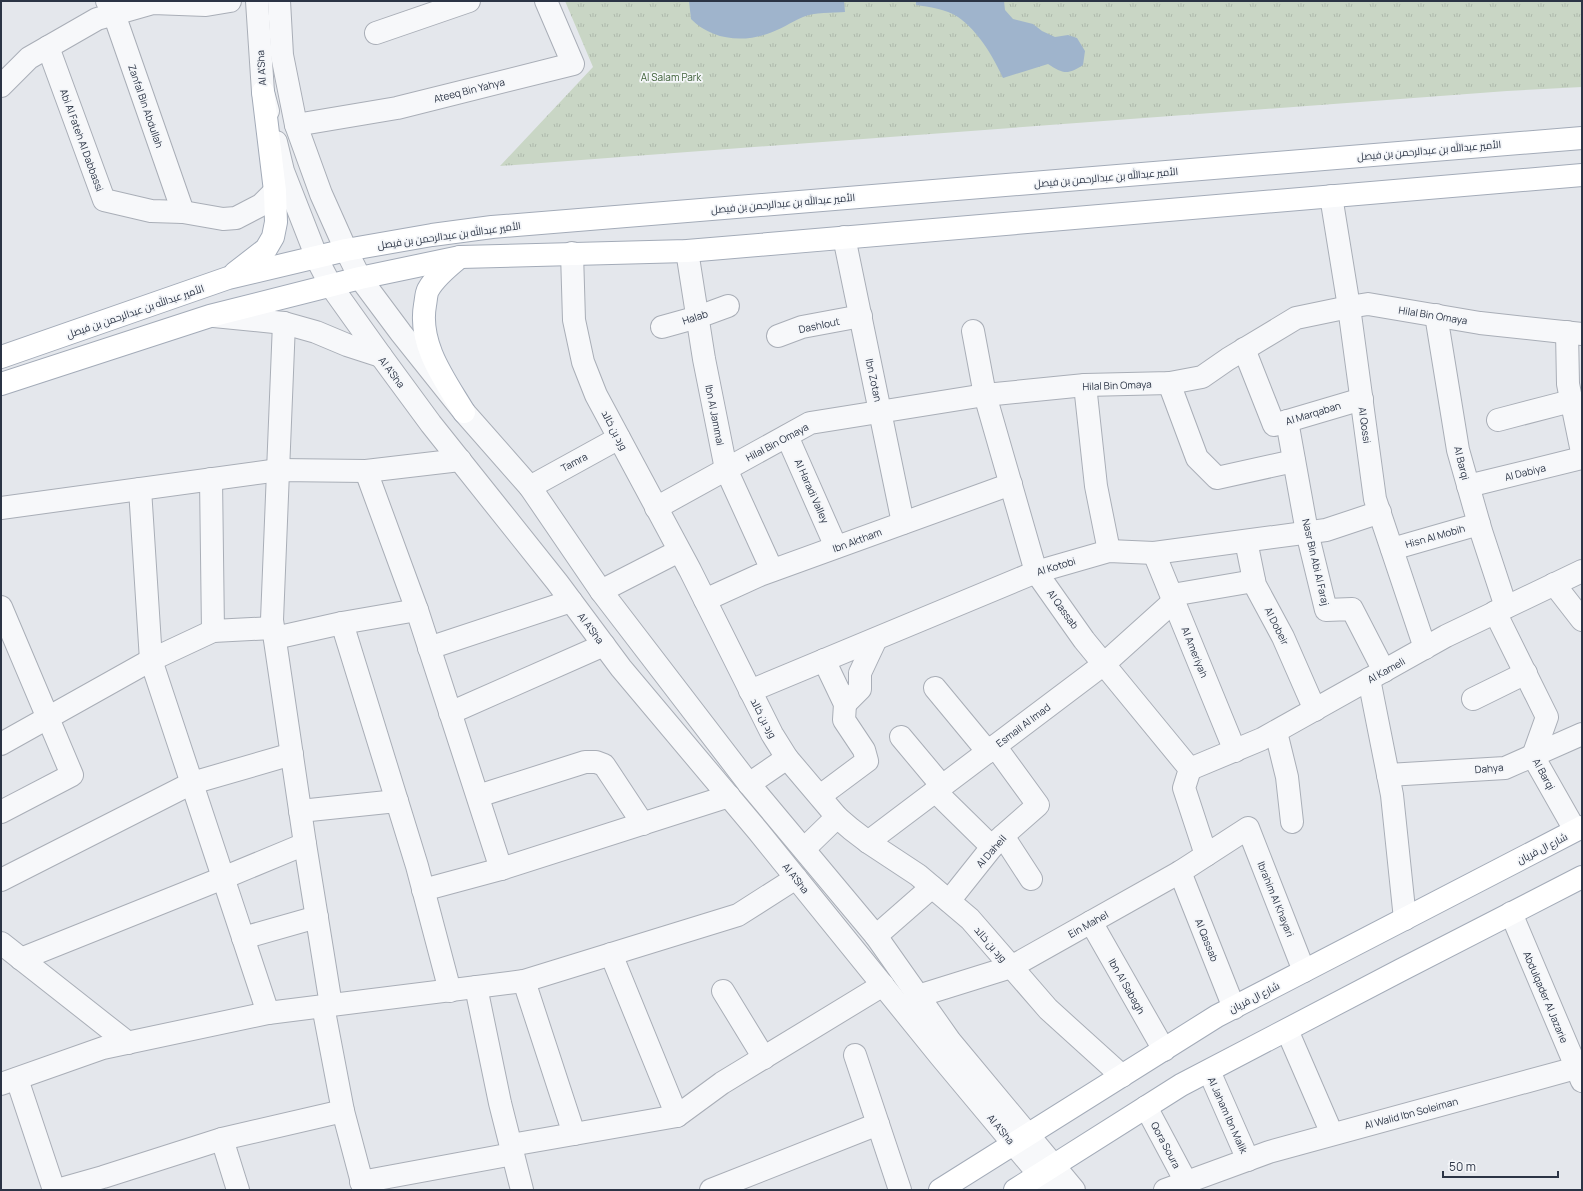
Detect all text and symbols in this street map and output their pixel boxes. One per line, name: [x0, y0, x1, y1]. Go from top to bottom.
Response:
street label: Al A'Sha: [253, 50, 269, 86]
street label: Zanfal Bin Abdullah: [125, 62, 167, 150]
park label: Al Salam Park: [641, 70, 702, 84]
street label: Ateeq Bin Yahya: [432, 74, 506, 106]
street label: Abi Al Fateh Al Dabbassi: [57, 87, 107, 193]
street label: الأمير عبدالله بن عبدالرحمن بن فيصل: [1356, 137, 1502, 163]
street label: الأمير عبدالله بن عبدالرحمن بن فيصل: [1033, 164, 1179, 190]
street label: الأمير عبدالله بن عبدالرحمن بن فيصل: [710, 190, 856, 216]
street label: الأمير عبدالله بن عبدالرحمن بن فيصل: [376, 218, 522, 252]
street label: الأمير عبدالله بن عبدالرحمن بن فيصل: [64, 281, 206, 341]
street label: Hilal Bin Omaya: [1398, 303, 1468, 327]
street label: Halab: [680, 306, 710, 328]
street label: Dashlout: [797, 314, 841, 336]
street label: Al A'Sha: [376, 354, 408, 390]
street label: Ibn Zotan: [863, 357, 885, 403]
street label: Hilal Bin Omaya: [1082, 377, 1152, 393]
street label: Ibn Al Jammal: [702, 383, 728, 447]
street label: Al Marqaban: [1284, 398, 1342, 428]
street label: Al Qossi: [1356, 406, 1374, 444]
street label: ورد بن خالد: [599, 408, 631, 452]
street label: Hilal Bin Omaya: [743, 420, 811, 464]
street label: Al Barqi: [1451, 445, 1473, 481]
street label: Tamra: [558, 449, 590, 475]
street label: Al Haradi Valley: [792, 457, 833, 526]
street label: Al Dabiya: [1503, 460, 1547, 484]
street label: Nasr Bin Abi Al Faraj: [1299, 517, 1333, 607]
street label: Hisn Al Mobih: [1403, 521, 1467, 551]
street label: Ibn Aktham: [830, 525, 884, 555]
street label: Al Kotobi: [1035, 553, 1077, 579]
street label: Al Qassab: [1044, 587, 1082, 632]
street label: Al Dobeir: [1261, 605, 1293, 648]
street label: Al A'Sha: [575, 610, 607, 646]
street label: Al Ameriyah: [1178, 624, 1212, 680]
street label: Al Kameli: [1365, 654, 1407, 686]
street label: ورد بن خالد: [748, 696, 780, 740]
street label: Esmail Al Imad: [993, 700, 1053, 750]
street label: Al Barqi: [1530, 756, 1558, 792]
street label: Dahya: [1474, 760, 1504, 776]
street label: شارع ال فريان: [1514, 829, 1570, 867]
street label: Al Daheil: [973, 832, 1009, 870]
street label: Ibrahim Al Khayari: [1254, 859, 1298, 939]
street label: Al A'Sha: [779, 860, 813, 896]
street label: Ein Mahel: [1065, 907, 1111, 941]
street label: Al Qassab: [1192, 916, 1222, 964]
street label: ورد بن خالد: [972, 923, 1010, 965]
street label: Abdulqader Al Jazarie: [1520, 949, 1572, 1045]
street label: Ibn Al Sabagh: [1105, 956, 1149, 1016]
street label: شارع ال فريان: [1226, 978, 1282, 1016]
street label: Al Jaham Ibn Malik: [1205, 1074, 1252, 1157]
street label: Al Walid Ibn Soleiman: [1363, 1094, 1459, 1132]
street label: Al A'Sha: [984, 1111, 1018, 1147]
street label: Qora Soura: [1148, 1119, 1184, 1171]
scale bar: [1443, 1153, 1558, 1179]
text: 50 m: [1449, 1158, 1476, 1175]

